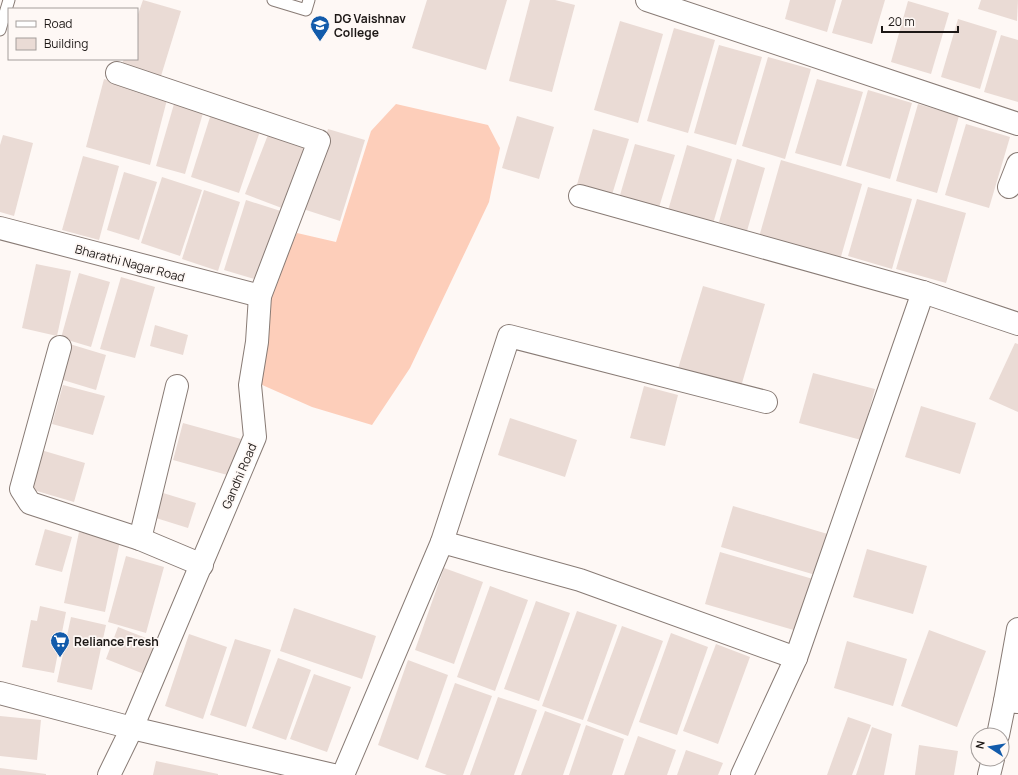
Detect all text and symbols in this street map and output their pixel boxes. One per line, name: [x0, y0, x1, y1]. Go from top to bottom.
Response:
legend: [8, 8, 138, 60]
scale bar: [882, 8, 958, 34]
place label: DG Vaishnav College: [334, 10, 406, 41]
text: 20 m: [888, 13, 915, 30]
school or university icon: DG Vaishnav College: [309, 14, 331, 42]
text: Road: [44, 15, 72, 32]
text: Building: [44, 35, 88, 52]
street label: Bharathi Nagar Road: [73, 240, 187, 286]
street label: Gandhi Road: [217, 440, 261, 512]
supermarket icon: Reliance Fresh: [49, 630, 71, 658]
place label: Reliance Fresh: [74, 633, 159, 650]
north arrow: [970, 727, 1010, 767]
text: N: [972, 739, 988, 750]

